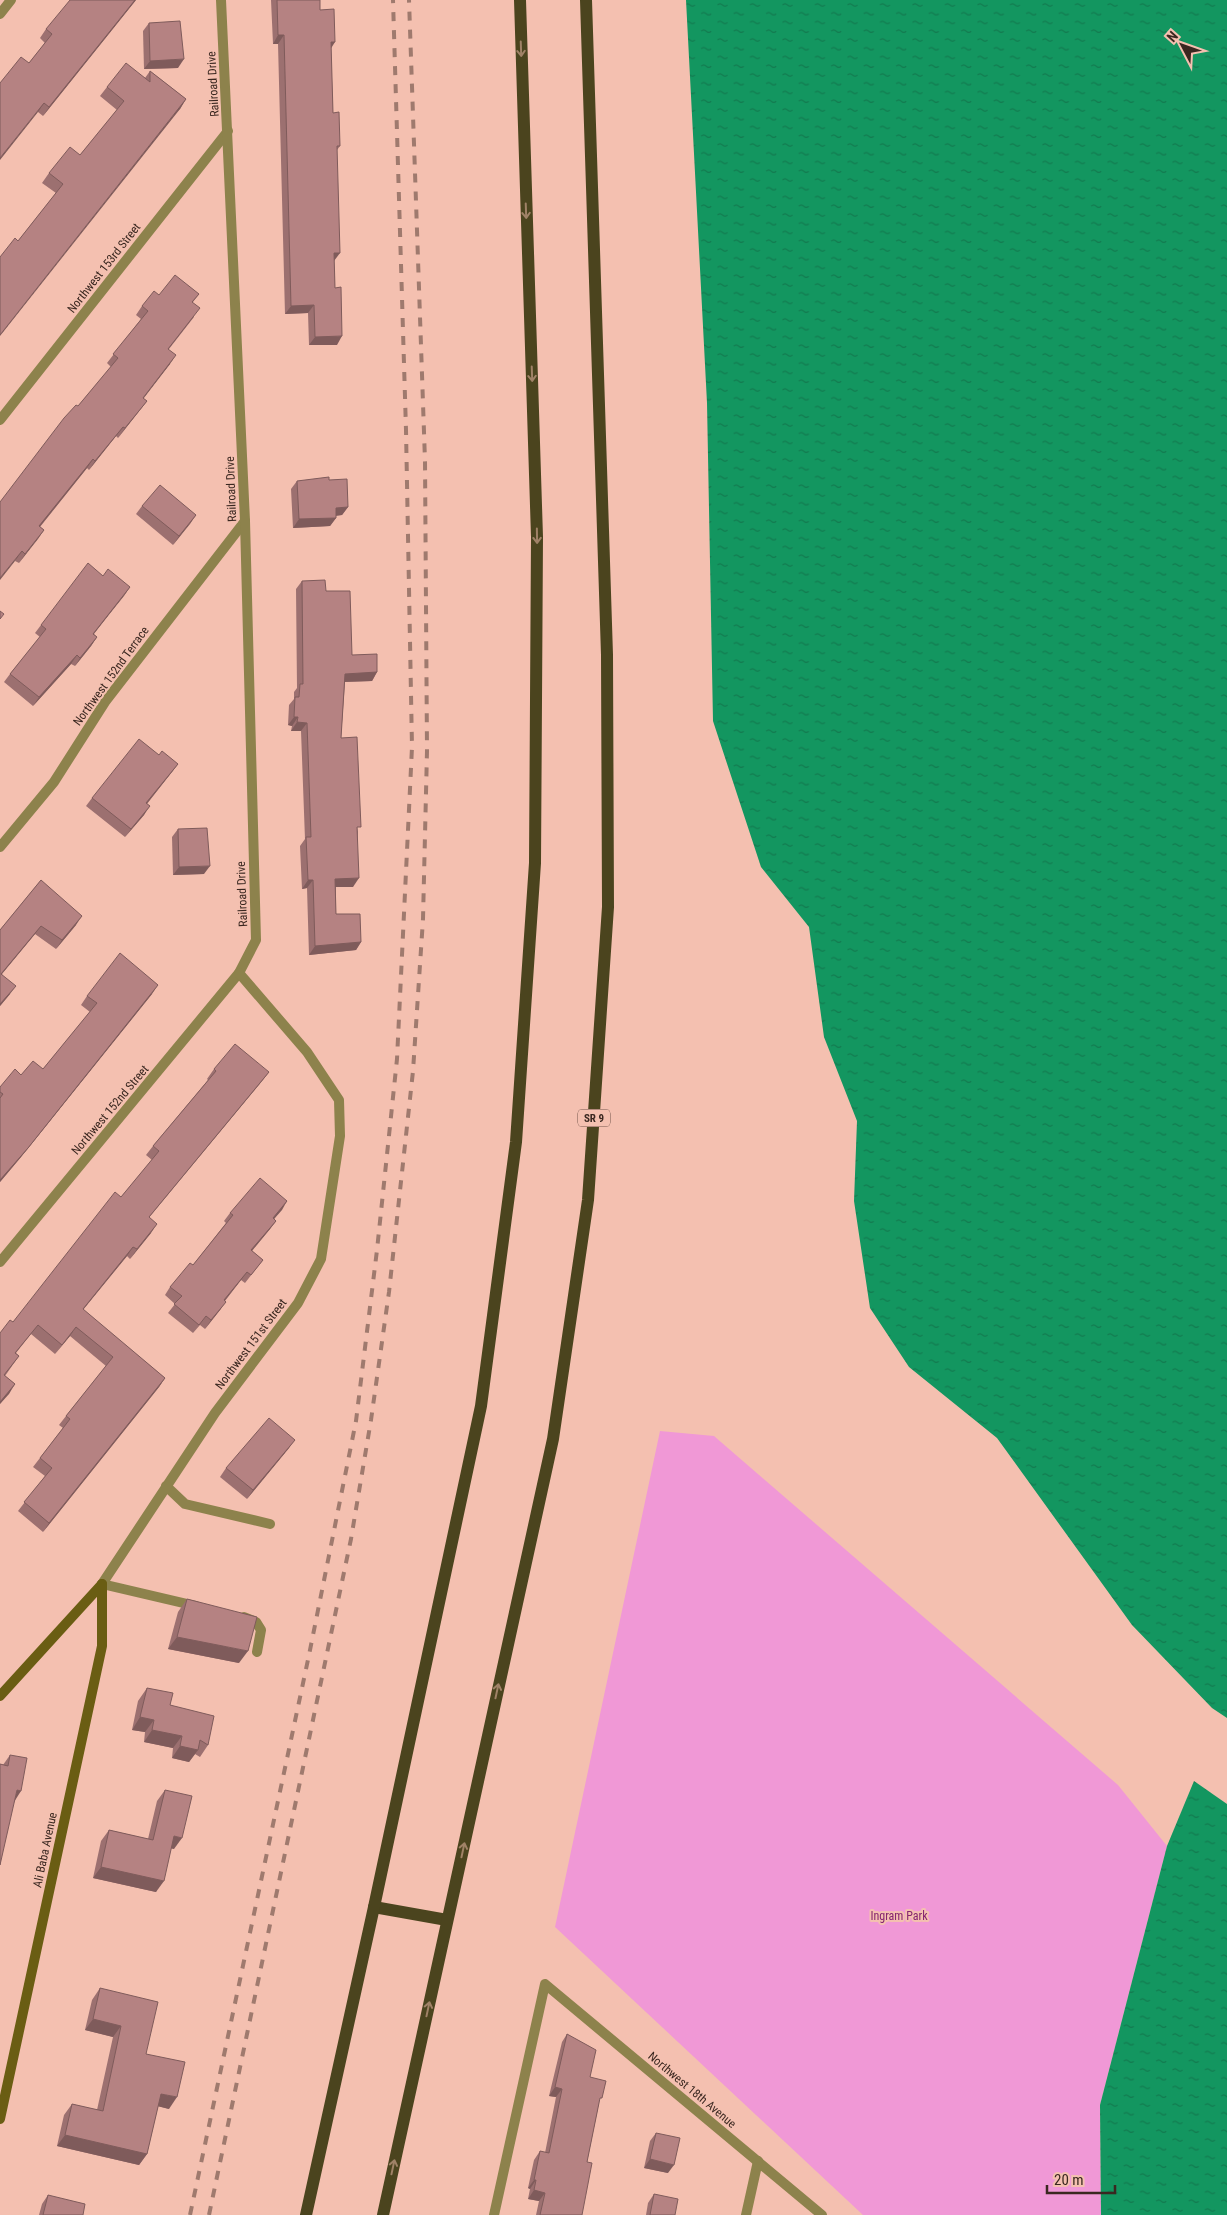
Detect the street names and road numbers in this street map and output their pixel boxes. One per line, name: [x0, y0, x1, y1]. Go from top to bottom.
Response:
street label: Railroad Drive: [204, 51, 222, 117]
street label: Northwest 153rd Street: [65, 220, 144, 316]
street label: Railroad Drive: [223, 456, 239, 522]
street label: Northwest 152nd Terrace: [70, 623, 152, 728]
street label: Railroad Drive: [234, 861, 250, 927]
street label: Northwest 152nd Street: [69, 1062, 152, 1158]
road number: SR 9: [578, 1110, 610, 1126]
street label: Northwest 151st Street: [212, 1296, 290, 1392]
street label: Ali Baba Avenue: [30, 1811, 60, 1889]
street label: Northwest 18th Avenue: [645, 2049, 739, 2131]

